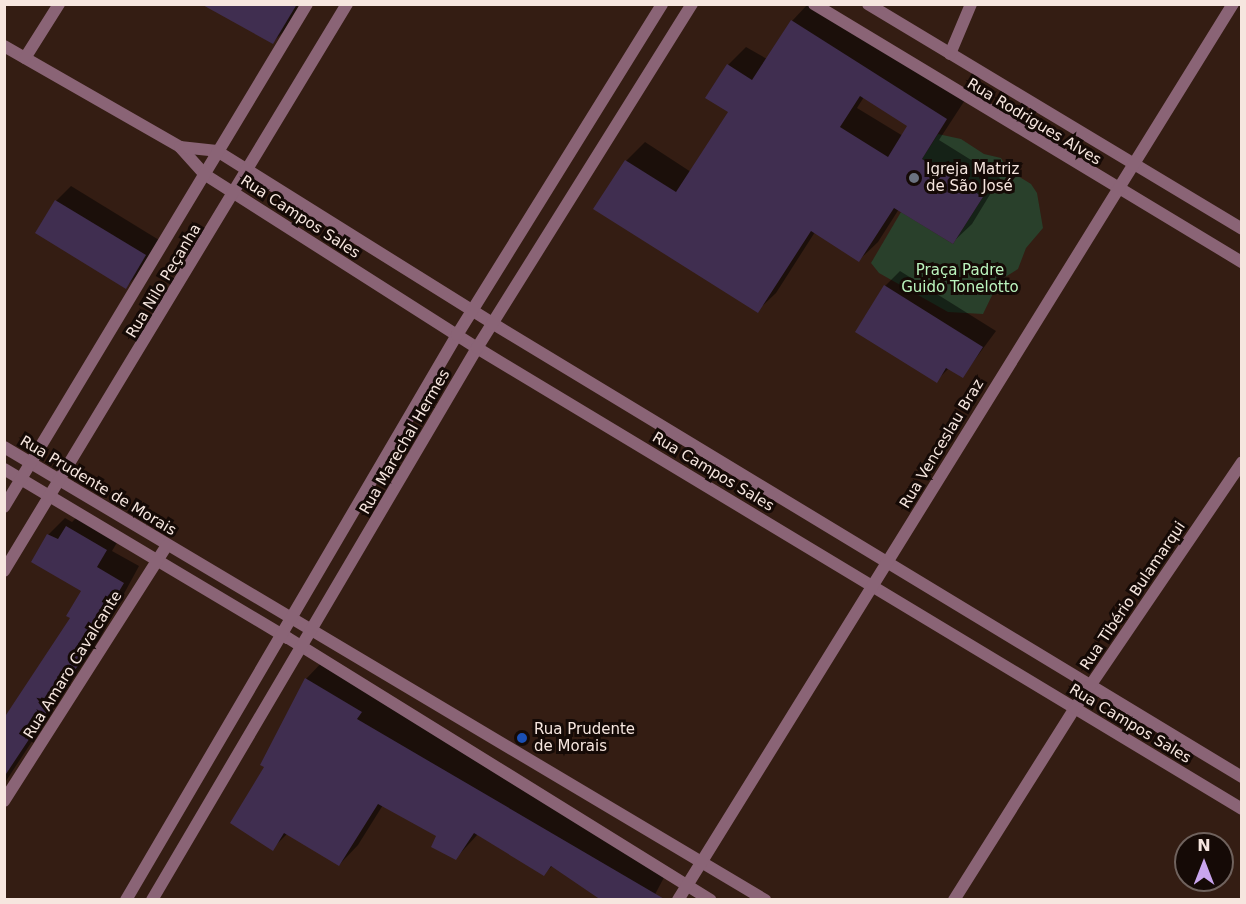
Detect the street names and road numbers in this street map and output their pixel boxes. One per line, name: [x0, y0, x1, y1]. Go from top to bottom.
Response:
street label: Rua Rodrigues Alves: [964, 75, 1104, 169]
street label: Rua Campos Sales: [237, 172, 363, 262]
street label: Rua Nilo Peçanha: [123, 221, 205, 341]
street label: Rua Marechal Hermes: [356, 366, 454, 518]
street label: Rua Venceslau Braz: [896, 376, 988, 512]
street label: Rua Campos Sales: [649, 429, 777, 515]
street label: Rua Prudente de Morais: [17, 432, 179, 540]
street label: Rua Tibério Bulamarqui: [1077, 518, 1189, 674]
street label: Rua Amaro Cavalcante: [20, 588, 126, 742]
street label: Rua Campos Sales: [1066, 681, 1194, 767]

